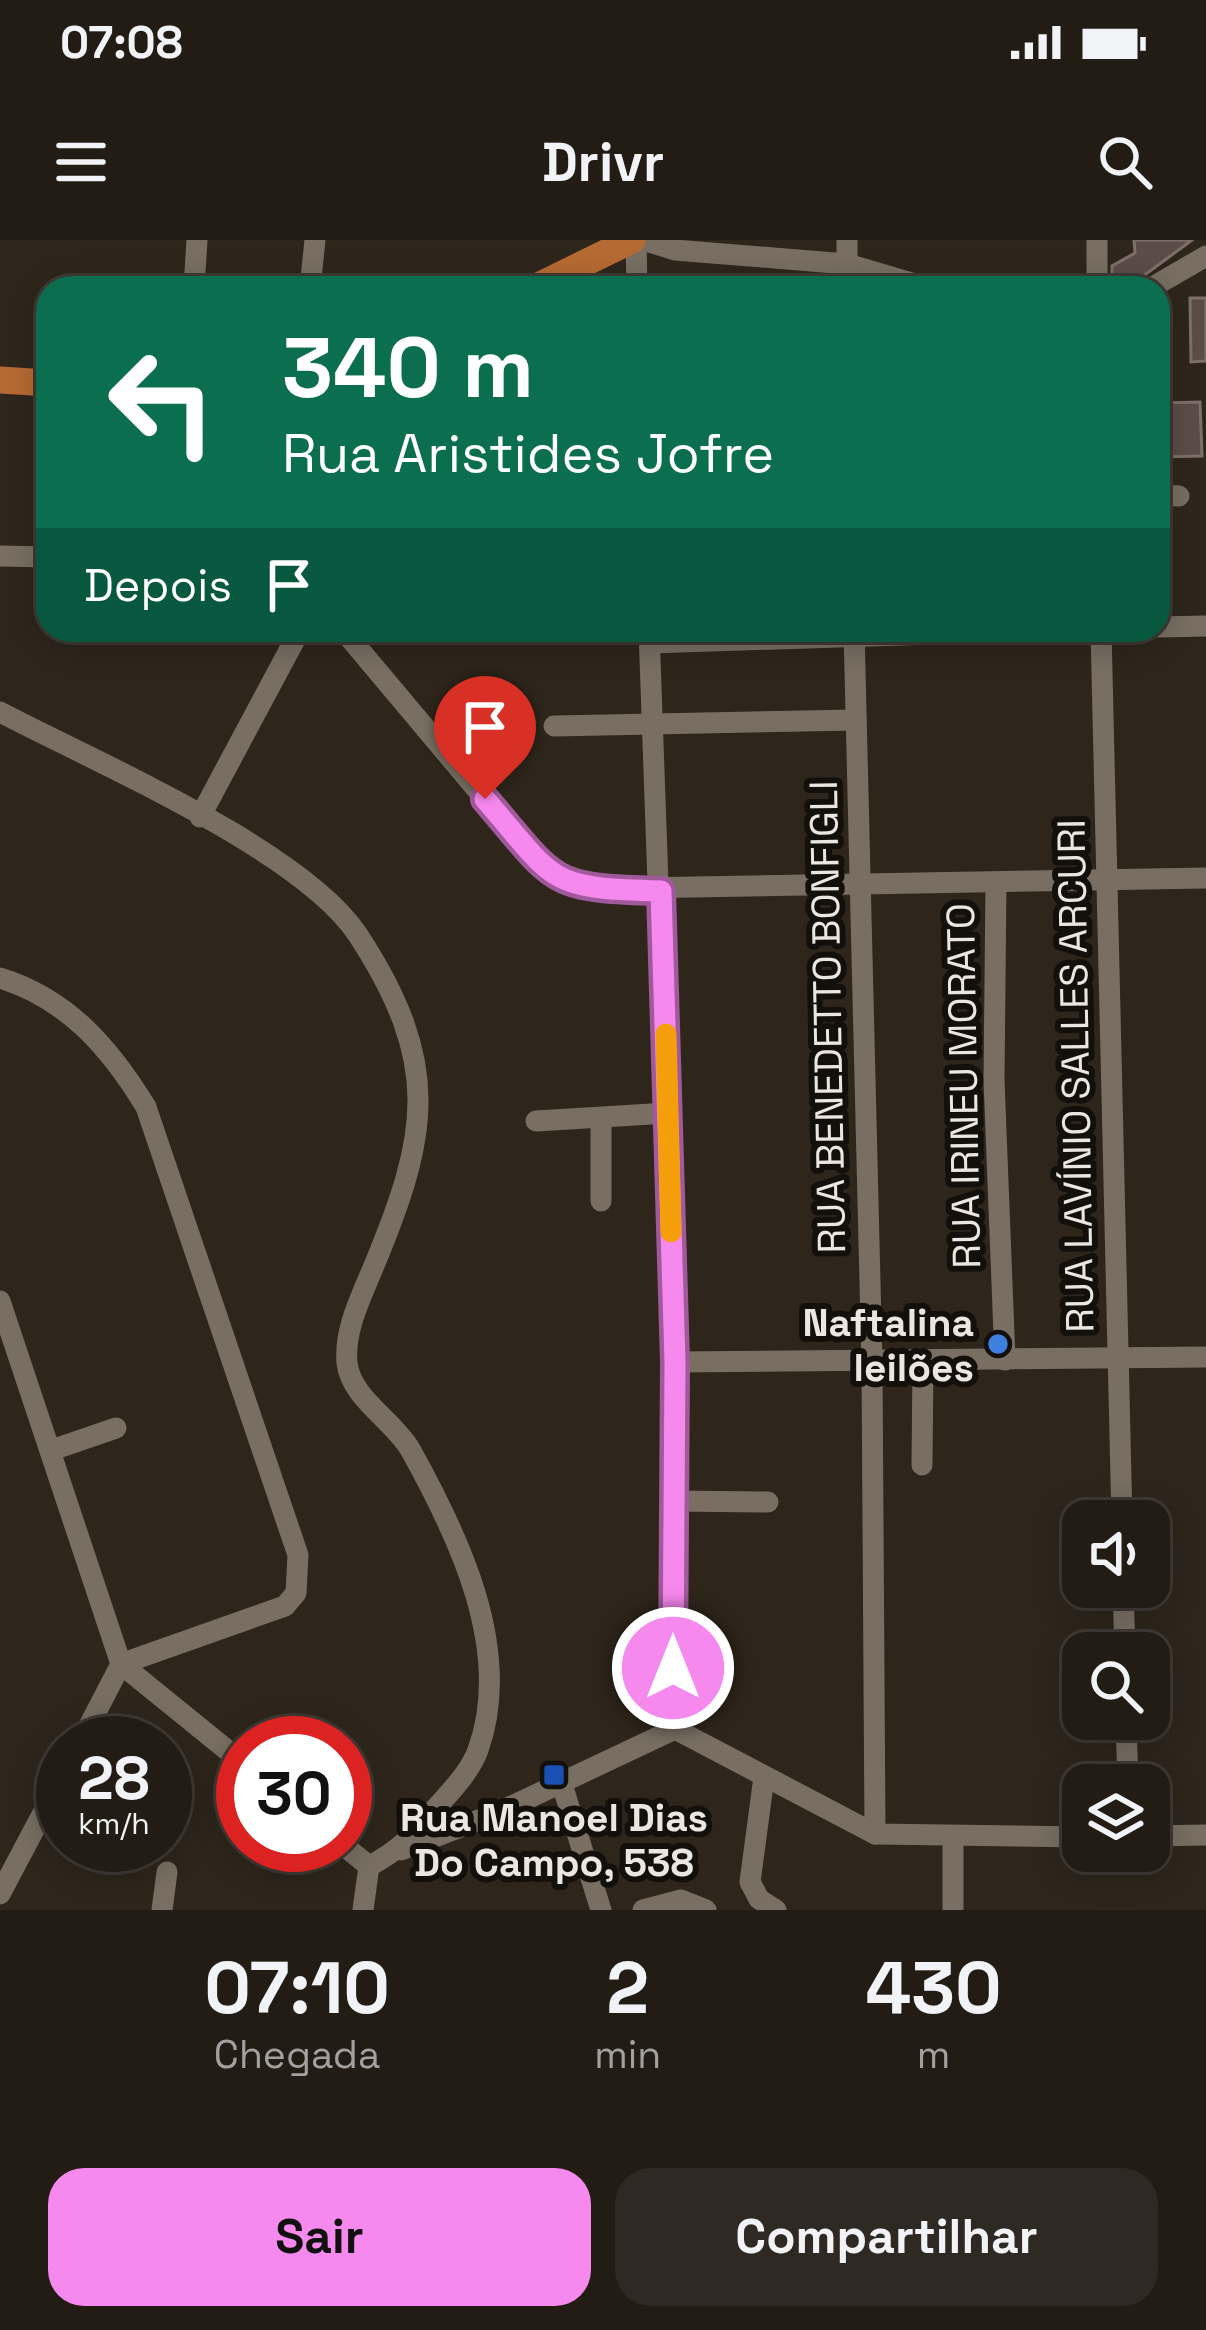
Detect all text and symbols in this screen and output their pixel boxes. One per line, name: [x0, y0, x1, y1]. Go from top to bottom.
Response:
text: 07:08: [60, 14, 183, 71]
text: Drivr: [542, 128, 664, 197]
icon: menu: [48, 129, 114, 195]
icon: search: [1092, 129, 1158, 195]
text: 340 m: [282, 314, 534, 422]
icon: left: [84, 324, 240, 480]
text: Rua Aristides Jofre: [282, 419, 774, 488]
icon: arrive: [256, 552, 322, 618]
text: Depois: [84, 557, 232, 614]
pin: [434, 676, 536, 799]
icon: arrive: [452, 694, 518, 760]
street label: RUA BENEDETTO BONFIGLI: [799, 780, 856, 1254]
street label: RUA LAVÍNIO SALLES ARCURI: [1047, 819, 1104, 1333]
street label: RUA IRINEU MORATO: [936, 903, 991, 1269]
place label: Naftalina leilões: [802, 1298, 974, 1392]
marker: Naftalina leilões: [985, 1331, 1011, 1357]
map controls: [1062, 1500, 1170, 1872]
button: sound: [1062, 1500, 1170, 1608]
position arrow: [610, 1605, 736, 1731]
button: search: [1062, 1632, 1170, 1740]
speed limit sign: 30: [216, 1716, 372, 1872]
text: 28: [78, 1740, 150, 1817]
marker: Rua Manoel Dias Do Campo, 538: [541, 1762, 567, 1788]
button: layers: [1062, 1764, 1170, 1872]
place label: Rua Manoel Dias Do Campo, 538: [400, 1793, 708, 1887]
text: km/h: [78, 1804, 150, 1843]
text: 07:10: [204, 1942, 390, 2034]
text: 2: [606, 1942, 649, 2034]
text: 430: [865, 1942, 1002, 2034]
text: Chegada: [214, 2030, 380, 2079]
text: min: [594, 2030, 661, 2079]
text: m: [917, 2030, 950, 2079]
button: Sair: [48, 2168, 591, 2306]
button: Compartilhar: [615, 2168, 1158, 2306]

